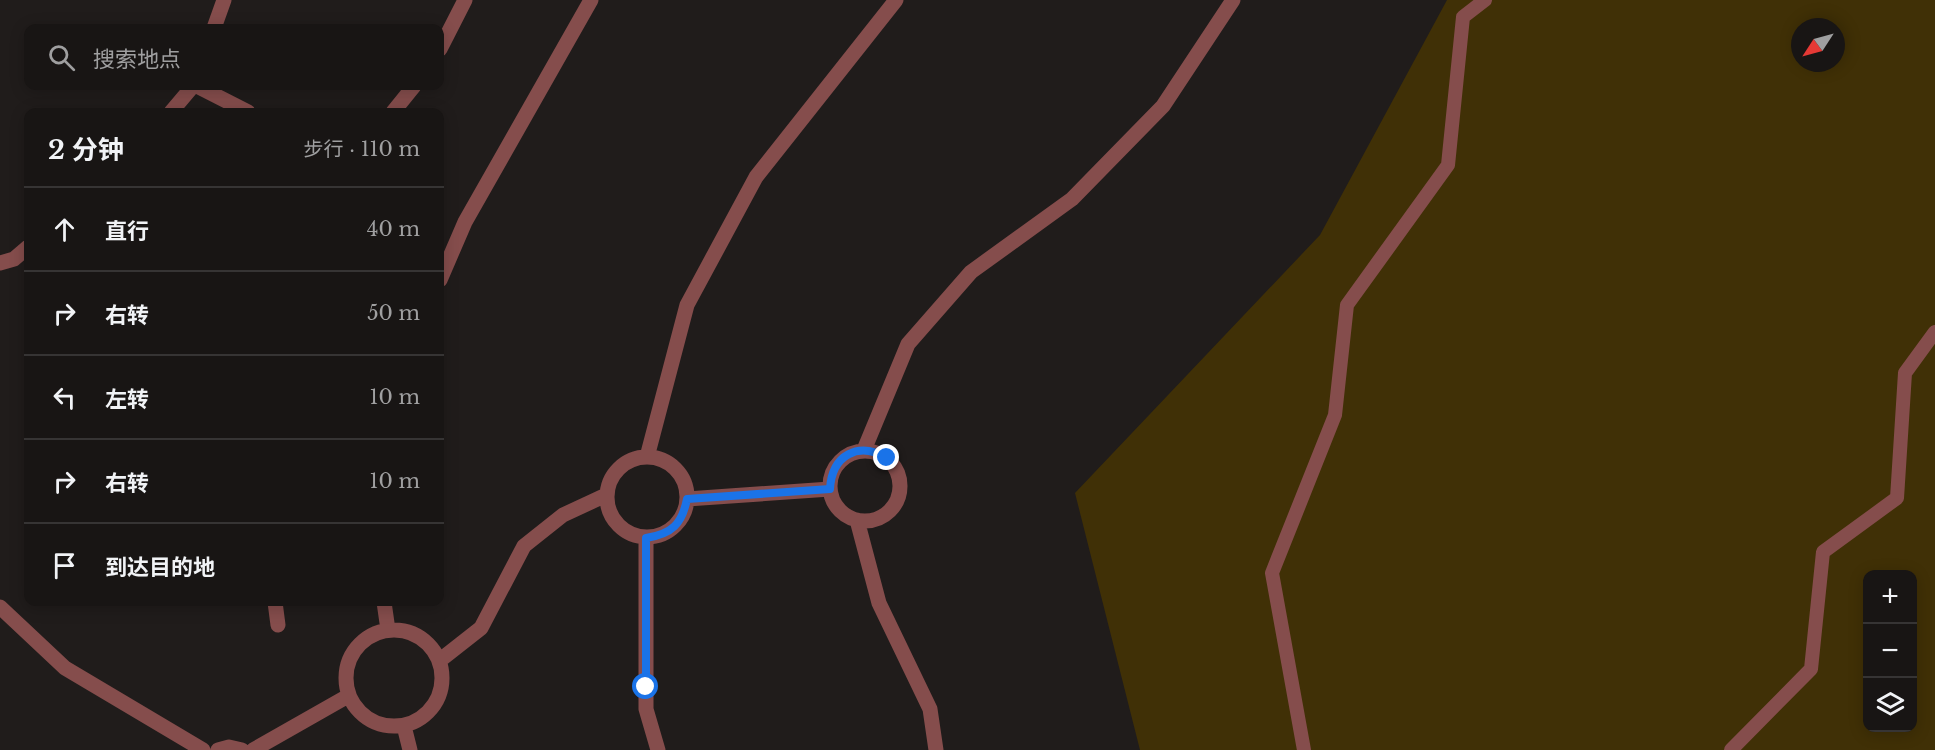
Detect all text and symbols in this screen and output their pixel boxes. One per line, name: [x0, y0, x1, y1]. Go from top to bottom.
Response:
north arrow: [1791, 18, 1845, 72]
search box: [24, 24, 444, 90]
icon: search: [45, 41, 78, 74]
text: 搜索地点: [93, 46, 181, 73]
text: 2 分钟: [48, 134, 124, 166]
text: 步行 · 110 m: [304, 137, 420, 161]
icon: ahead: [48, 213, 81, 246]
text: 40 m: [367, 217, 420, 241]
text: 直行: [105, 218, 149, 245]
icon: right: [48, 297, 81, 330]
text: 50 m: [367, 301, 420, 325]
text: 右转: [105, 302, 149, 329]
icon: left: [48, 381, 81, 414]
text: 10 m: [370, 385, 420, 409]
text: 左转: [105, 386, 149, 413]
route end: [873, 444, 899, 470]
icon: right: [48, 465, 81, 498]
text: 10 m: [370, 469, 420, 493]
text: 右转: [105, 470, 149, 497]
icon: arrive: [48, 549, 81, 582]
text: 到达目的地: [105, 554, 215, 581]
map controls: [1863, 570, 1917, 732]
button: +: [1863, 570, 1917, 624]
button: −: [1863, 624, 1917, 678]
route start: [632, 673, 658, 699]
button: layers: [1863, 678, 1917, 732]

